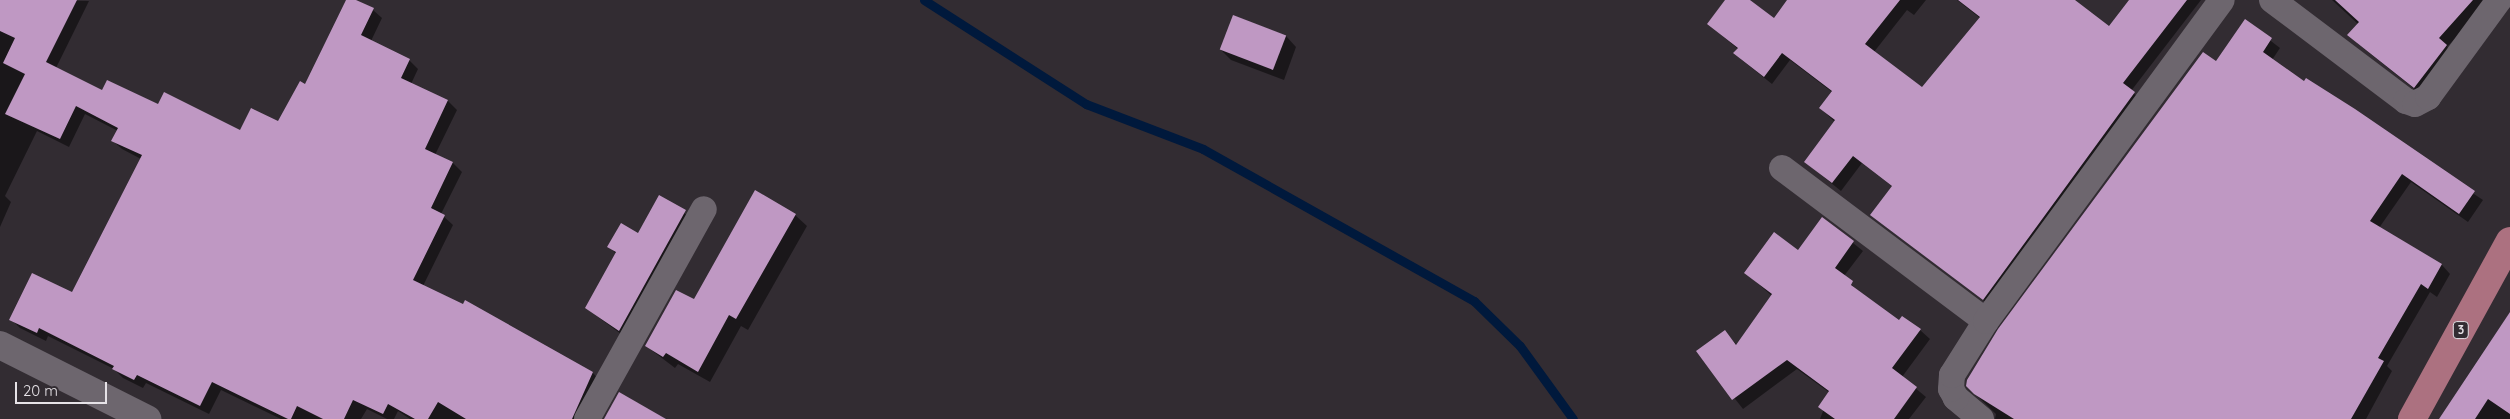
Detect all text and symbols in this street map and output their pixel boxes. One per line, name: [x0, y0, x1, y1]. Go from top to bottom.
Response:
road number: 3: [2452, 320, 2470, 340]
scale bar: [18, 372, 110, 404]
text: 20 m: [23, 381, 58, 400]

